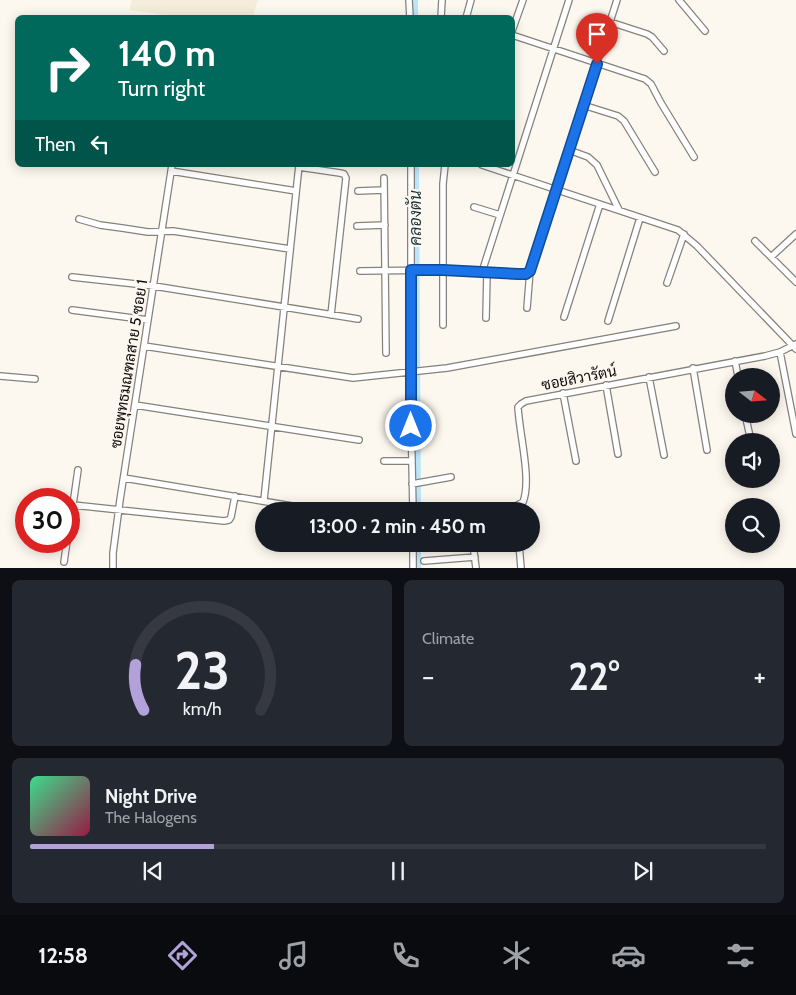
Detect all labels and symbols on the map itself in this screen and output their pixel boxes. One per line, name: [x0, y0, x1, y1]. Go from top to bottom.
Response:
pin: [576, 13, 618, 64]
water label: คลองตัน: [405, 190, 425, 246]
street label: ซอยพุทธมณฑลสาย 5 ซอย 1: [107, 278, 153, 450]
street label: ซอยสิวารัตน์: [540, 361, 618, 394]
north arrow: [725, 368, 780, 422]
position arrow: [384, 399, 436, 451]
speed limit sign: 30: [15, 488, 80, 553]

